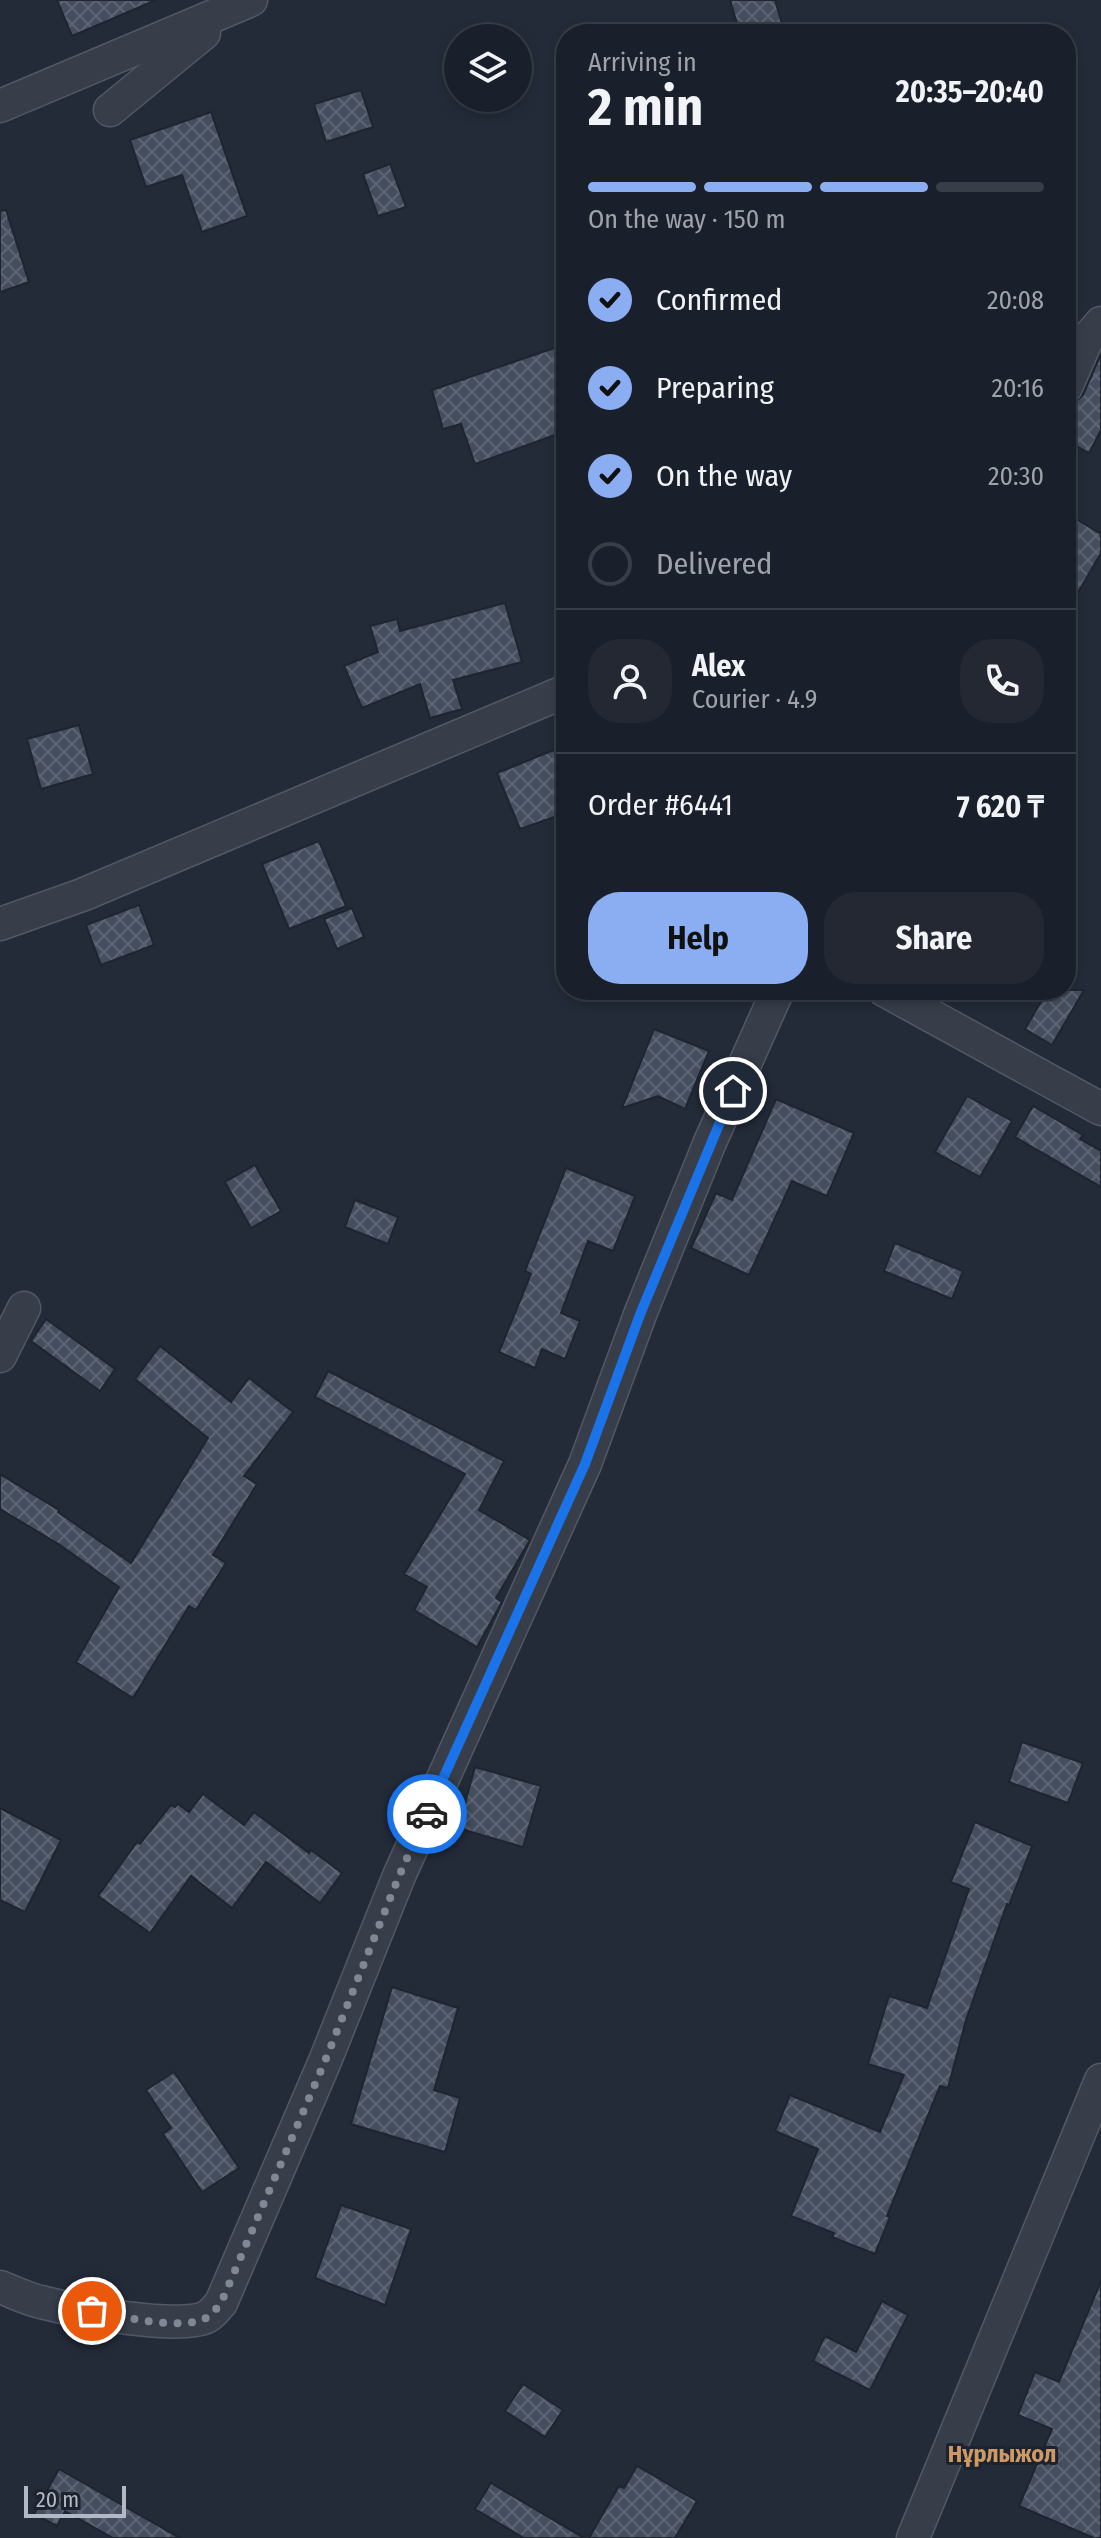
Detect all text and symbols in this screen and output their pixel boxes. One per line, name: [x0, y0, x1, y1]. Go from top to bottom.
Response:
map controls: [444, 24, 532, 112]
button: layers: [444, 24, 532, 112]
text: Arriving in: [588, 47, 697, 78]
text: 20:35–20:40: [896, 74, 1044, 110]
text: 2 min: [588, 76, 703, 139]
text: On the way · 150 m: [588, 204, 785, 235]
icon: check: [588, 278, 632, 322]
text: Confirmed: [656, 282, 782, 318]
text: 20:08: [987, 285, 1044, 316]
icon: check: [588, 366, 632, 410]
text: Preparing: [656, 370, 774, 406]
text: 20:16: [992, 373, 1044, 404]
icon: check: [588, 454, 632, 498]
text: On the way: [656, 458, 792, 494]
text: 20:30: [988, 461, 1044, 492]
text: Delivered: [656, 546, 772, 582]
button: person: [588, 639, 672, 723]
button: phone: [960, 639, 1044, 723]
text: Alex: [692, 648, 745, 684]
text: Courier · 4.9: [692, 684, 817, 715]
text: Order #6441: [588, 787, 733, 823]
text: 7 620 ₸: [957, 789, 1044, 825]
button: Help: [588, 892, 808, 984]
button: Share: [824, 892, 1044, 984]
pin: [699, 1057, 767, 1125]
icon: home: [711, 1069, 755, 1113]
courier: [387, 1774, 467, 1854]
icon: car: [405, 1792, 449, 1836]
pin: [58, 2277, 126, 2345]
icon: bag: [70, 2289, 114, 2333]
district label: Нұрлыжол: [948, 2440, 1056, 2468]
scale bar: [24, 2482, 126, 2518]
text: 20 m: [36, 2486, 79, 2513]

